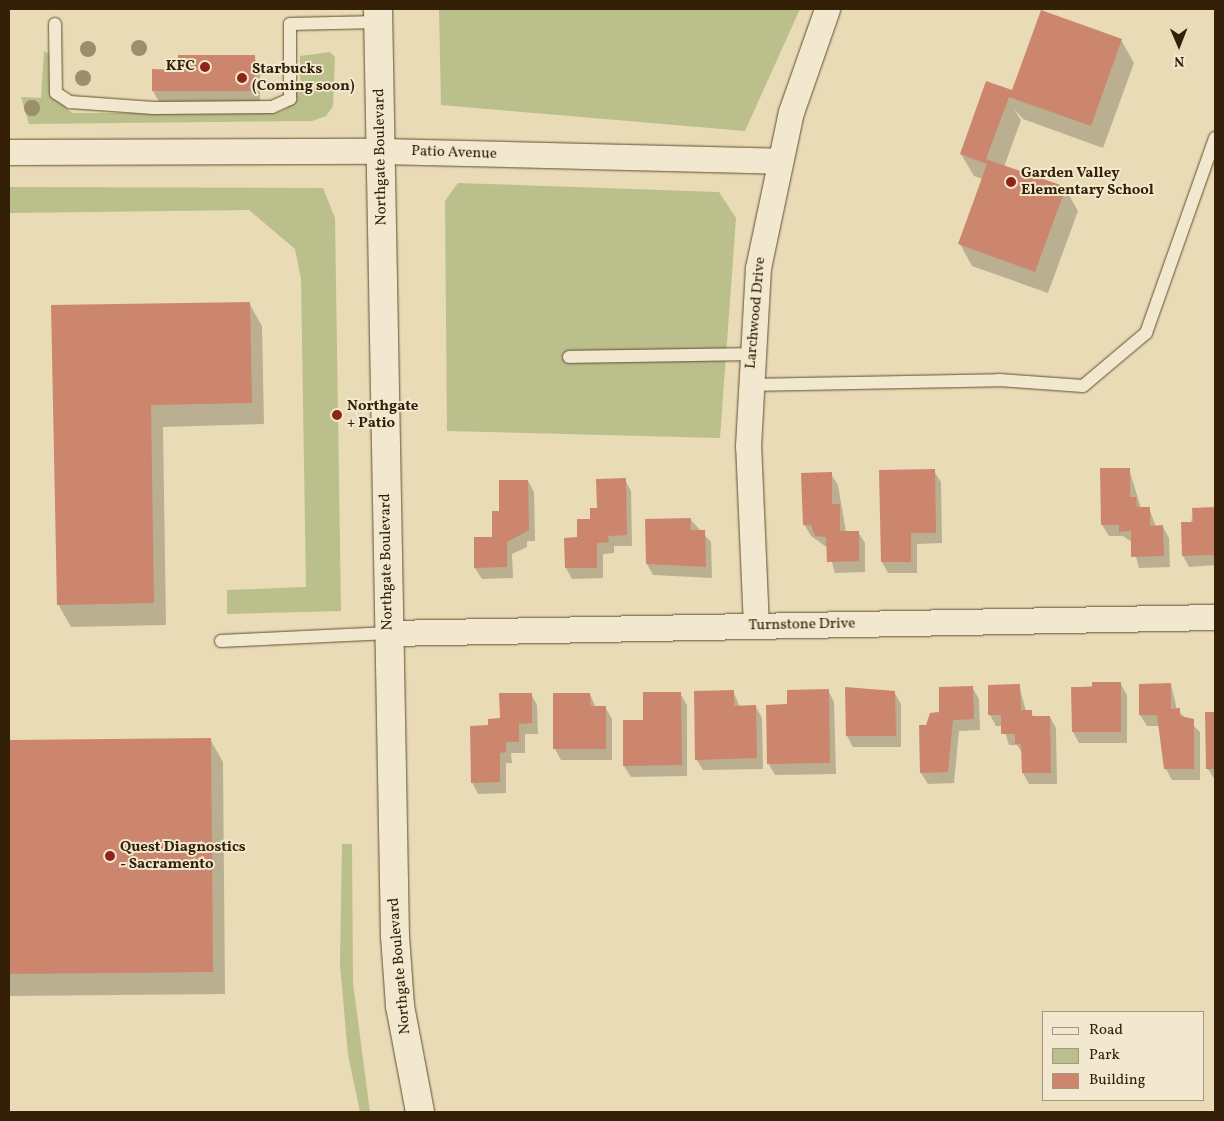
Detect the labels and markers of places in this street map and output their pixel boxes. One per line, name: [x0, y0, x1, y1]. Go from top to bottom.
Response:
place label: KFC: [166, 58, 195, 76]
place label: Starbucks (Coming soon): [252, 60, 355, 95]
marker: KFC: [199, 61, 211, 73]
marker: Starbucks (Coming soon): [236, 72, 248, 84]
place label: Garden Valley Elementary School: [1021, 164, 1154, 199]
marker: Garden Valley Elementary School: [1005, 176, 1017, 188]
place label: Northgate + Patio: [347, 397, 418, 432]
marker: Northgate + Patio: [331, 409, 343, 421]
place label: Quest Diagnostics - Sacramento: [120, 838, 246, 873]
marker: Quest Diagnostics - Sacramento: [104, 850, 116, 862]

